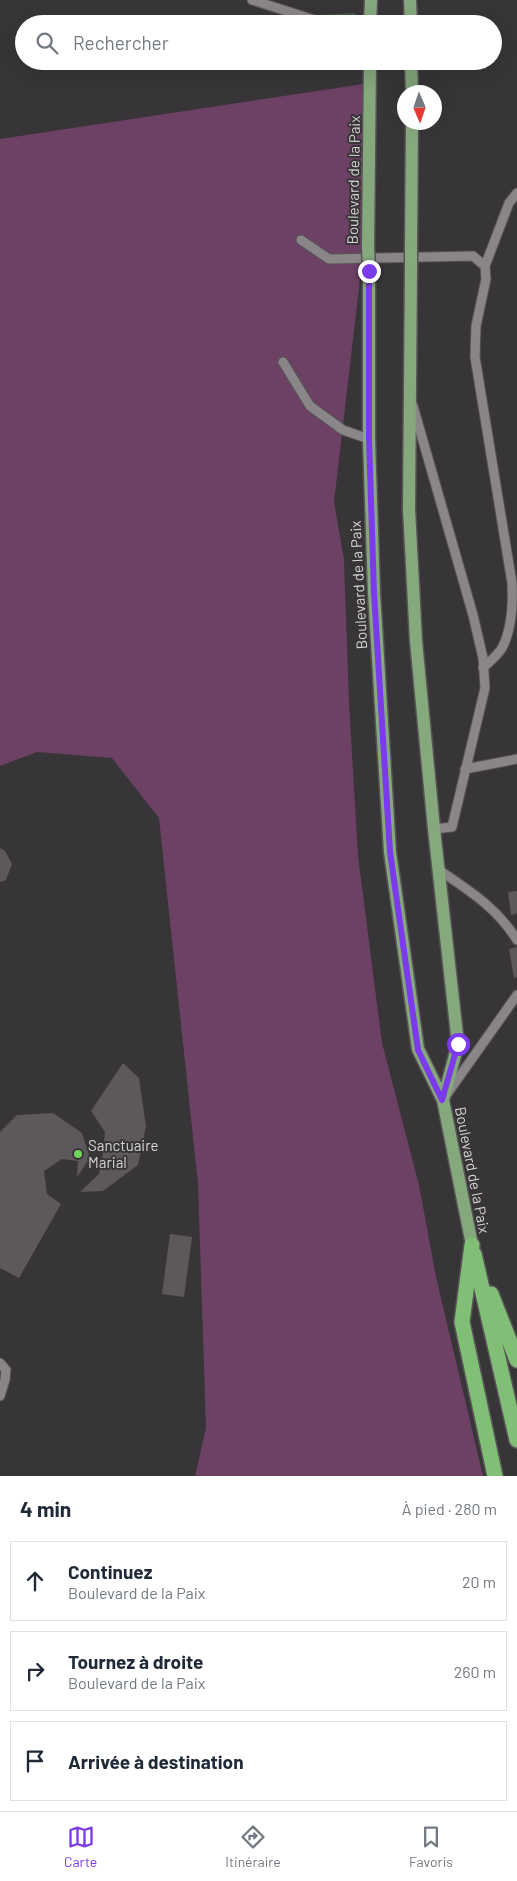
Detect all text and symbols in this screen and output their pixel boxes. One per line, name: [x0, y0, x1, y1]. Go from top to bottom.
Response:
search box: [15, 15, 502, 70]
icon: search: [33, 29, 61, 57]
text: Rechercher: [73, 31, 169, 54]
north arrow: [397, 85, 442, 130]
street label: Boulevard de la Paix: [343, 115, 363, 245]
route end: [358, 260, 381, 283]
street label: Boulevard de la Paix: [346, 520, 370, 650]
route start: [447, 1033, 470, 1056]
street label: Boulevard de la Paix: [452, 1105, 494, 1235]
place label: Sanctuaire Marial: [88, 1136, 159, 1171]
marker: Sanctuaire Marial: [72, 1148, 84, 1160]
text: 4 min: [20, 1496, 71, 1521]
text: À pied · 280 m: [402, 1499, 497, 1518]
text: Continuez: [68, 1560, 152, 1583]
icon: ahead: [21, 1567, 49, 1595]
text: 20 m: [462, 1572, 496, 1591]
text: Boulevard de la Paix: [68, 1583, 205, 1602]
text: Tournez à droite: [68, 1650, 204, 1673]
icon: right: [21, 1657, 49, 1685]
text: 260 m: [454, 1662, 496, 1681]
text: Boulevard de la Paix: [68, 1673, 205, 1692]
icon: arrive: [21, 1747, 49, 1775]
text: Arrivée à destination: [68, 1750, 244, 1773]
tab: Carte: [64, 1823, 97, 1870]
tab: Itinéraire: [225, 1823, 281, 1870]
tab: Favoris: [409, 1823, 453, 1870]

